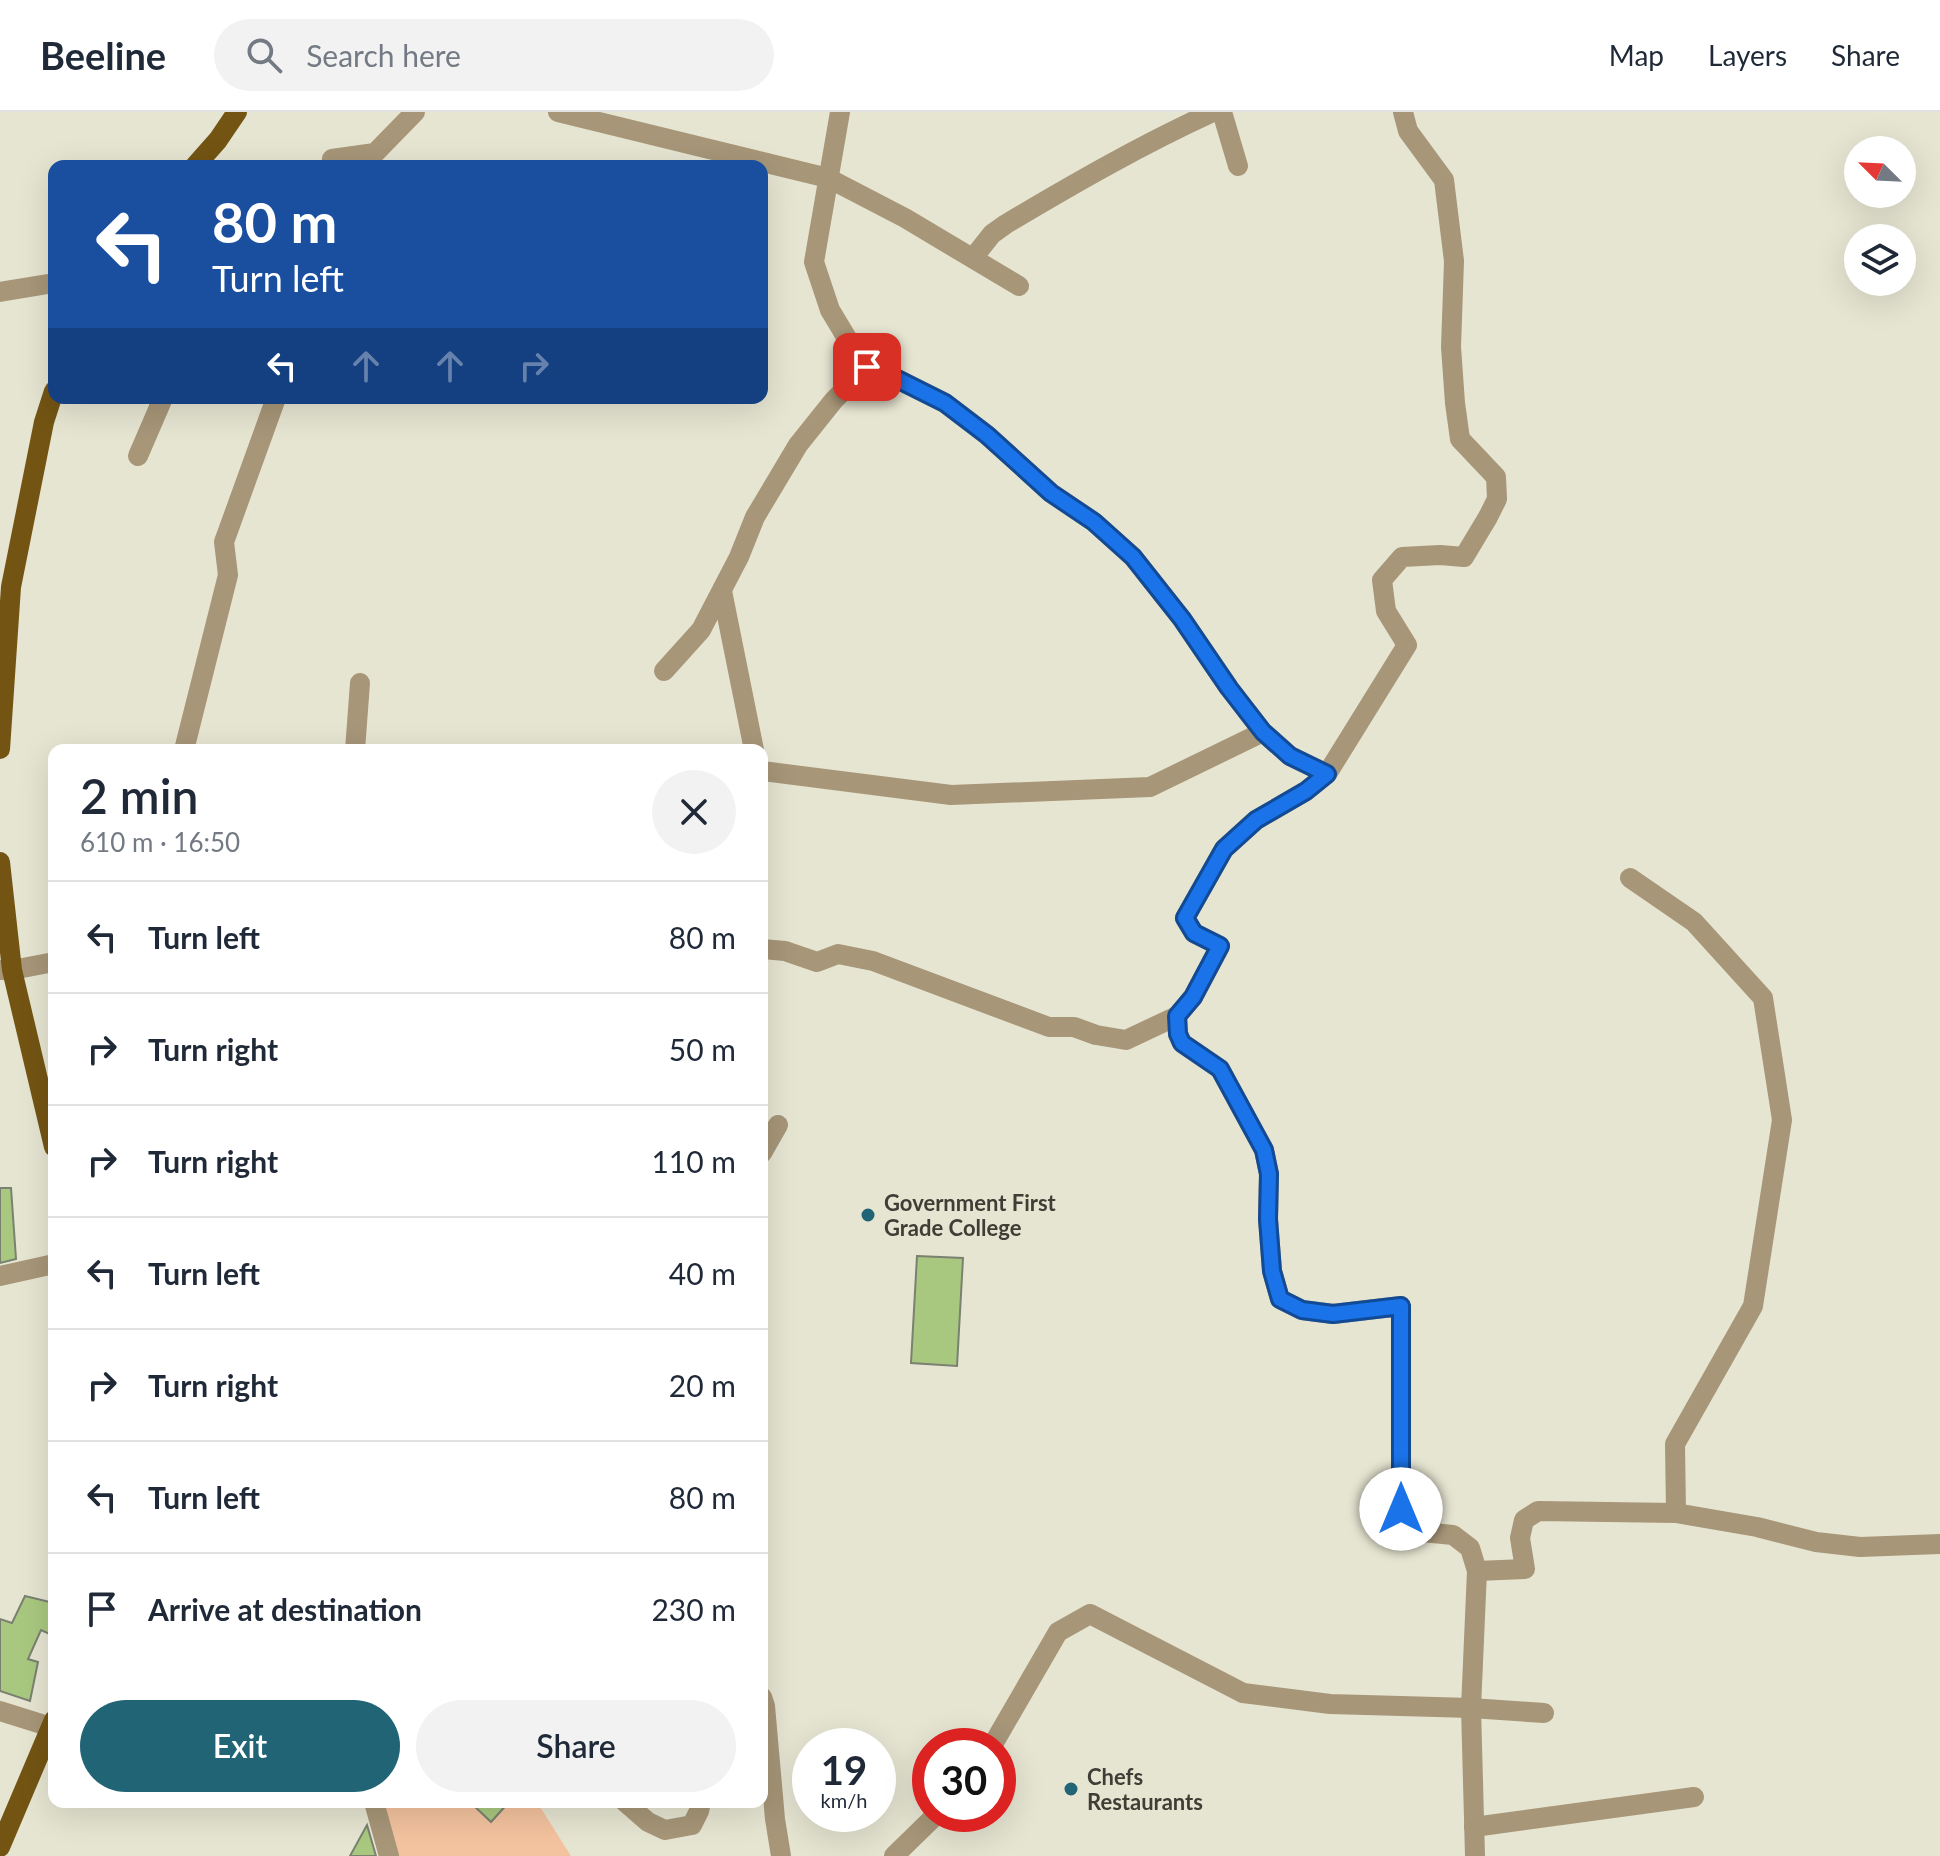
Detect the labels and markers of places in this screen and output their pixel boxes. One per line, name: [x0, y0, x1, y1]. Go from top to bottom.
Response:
pin: [833, 333, 901, 401]
place label: Government First Grade College: [884, 1189, 1057, 1241]
marker: Government First Grade College: [859, 1206, 877, 1224]
place label: Chefs Restaurants: [1087, 1763, 1203, 1815]
marker: Chefs Restaurants: [1062, 1780, 1080, 1798]

